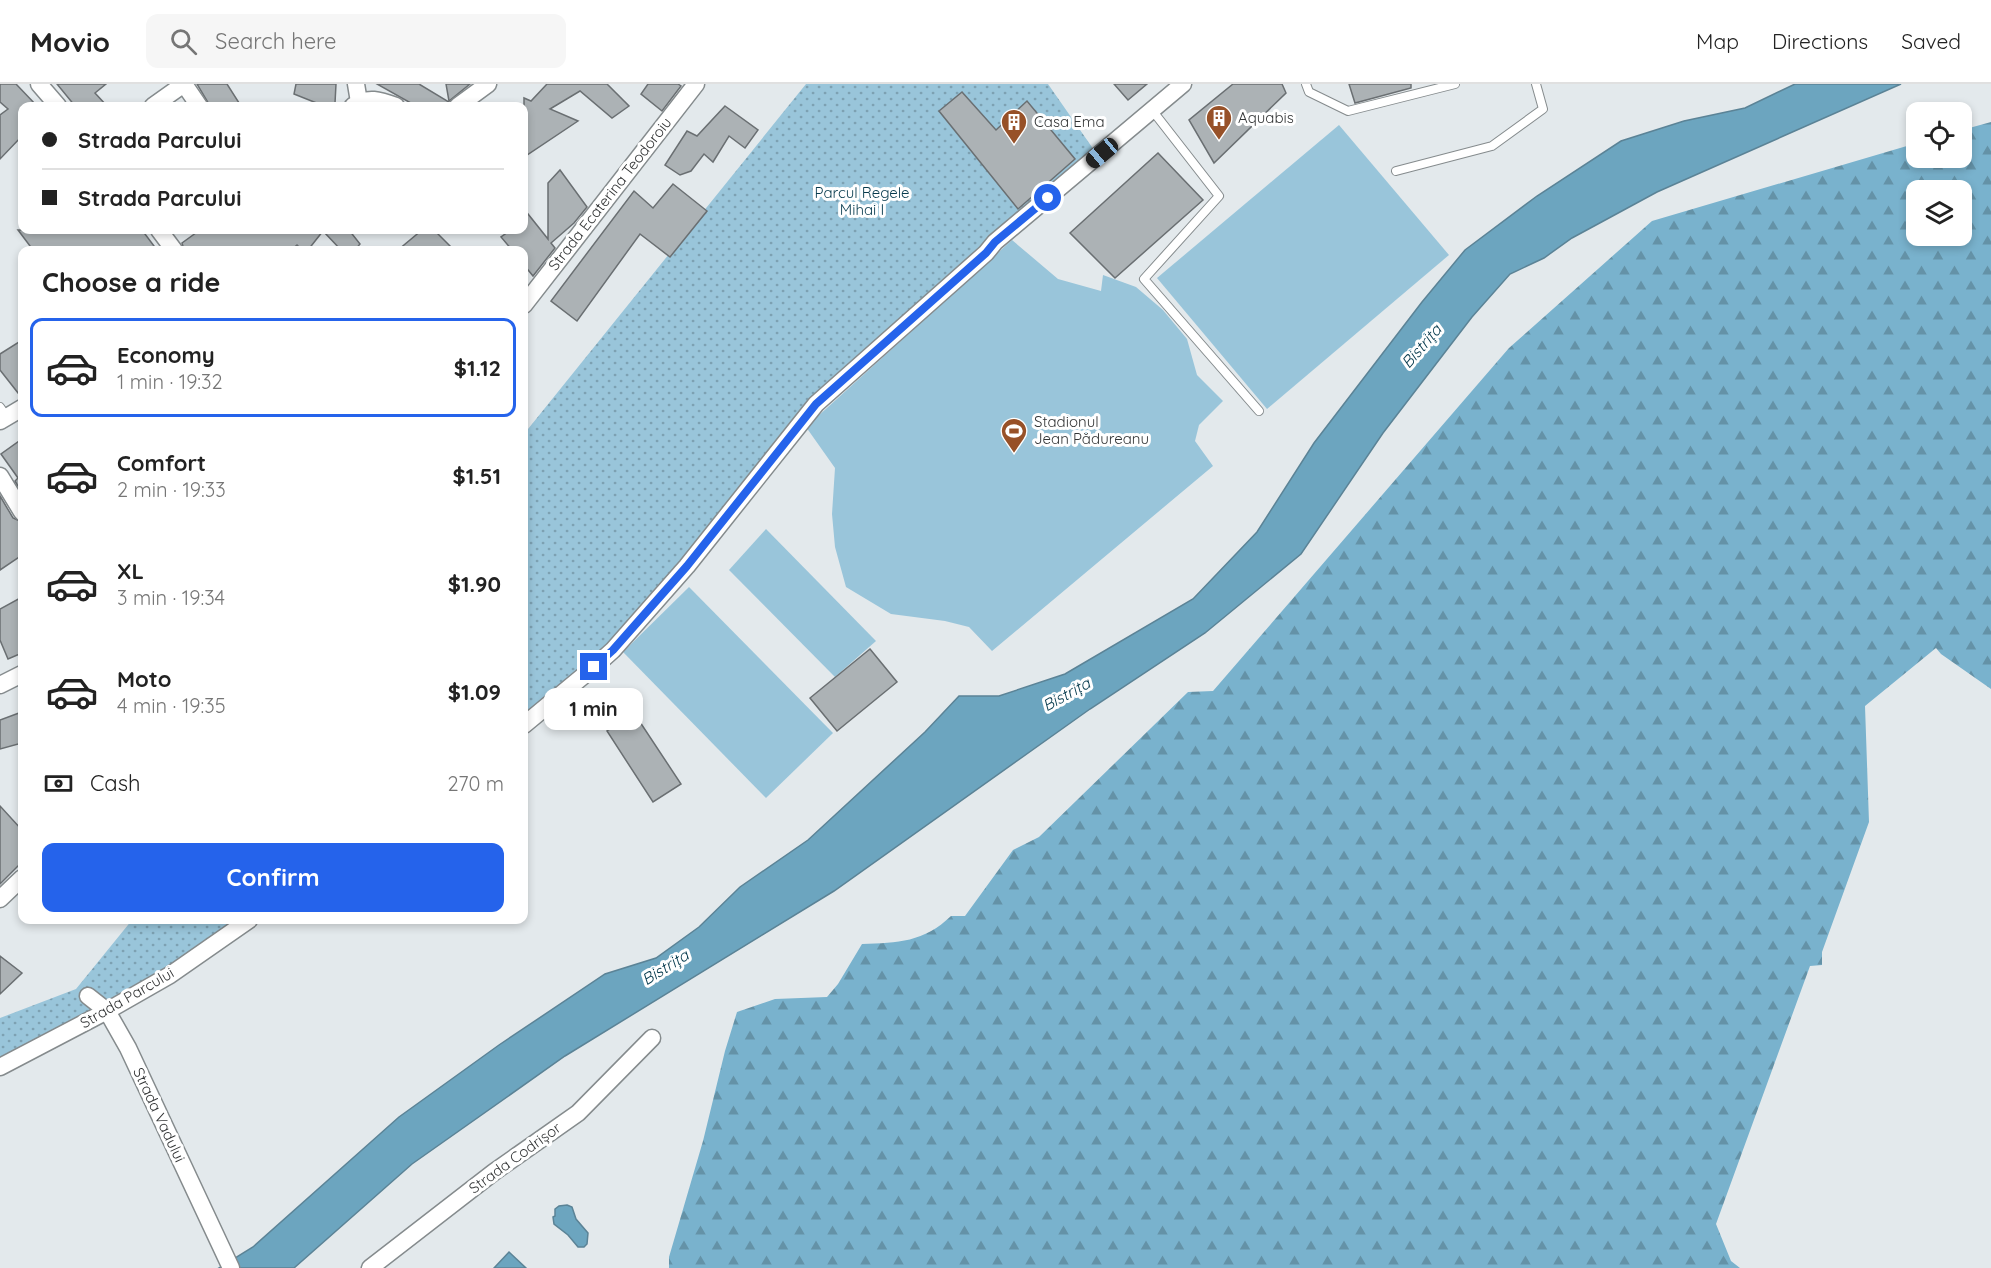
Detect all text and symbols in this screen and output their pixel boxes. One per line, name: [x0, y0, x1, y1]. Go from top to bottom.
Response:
search box: [146, 14, 566, 68]
text: Movio: [30, 24, 110, 59]
icon: search: [167, 25, 200, 58]
text: Search here: [215, 27, 337, 55]
text: Map: [1696, 28, 1739, 54]
text: Directions: [1772, 28, 1868, 54]
text: Saved: [1901, 28, 1961, 54]
map controls: [1906, 102, 1972, 246]
button: locate: [1906, 102, 1972, 168]
building icon: Aquabis: [1204, 103, 1234, 141]
building icon: Casa Ema: [999, 107, 1029, 145]
place label: Aquabis: [1238, 108, 1294, 127]
place label: Casa Ema: [1034, 112, 1105, 131]
street label: Strada Ecaterina Teodoroiu: [544, 113, 675, 274]
text: Strada Parcului: [78, 126, 241, 154]
car: [1082, 135, 1122, 171]
button: layers: [1906, 180, 1972, 246]
park label: Parcul Regele Mihai I: [815, 183, 909, 219]
text: Strada Parcului: [78, 184, 241, 212]
route start: [1034, 184, 1061, 211]
text: Choose a ride: [42, 265, 220, 299]
water label: Bistrița: [1397, 319, 1446, 372]
icon: car: [45, 341, 99, 395]
text: Economy: [117, 341, 215, 369]
text: $1.12: [454, 354, 501, 382]
text: 1 min · 19:32: [117, 369, 223, 394]
place label: Stadionul Jean Pădureanu: [1034, 412, 1149, 448]
sports icon: Stadionul Jean Pădureanu: [999, 416, 1029, 454]
icon: car: [45, 449, 99, 503]
text: Comfort: [117, 449, 206, 477]
text: $1.51: [453, 462, 501, 490]
text: 2 min · 19:33: [117, 477, 226, 502]
icon: car: [45, 557, 99, 611]
text: XL: [117, 557, 144, 585]
text: $1.90: [448, 570, 501, 598]
text: 3 min · 19:34: [117, 585, 225, 610]
route end: [580, 653, 607, 680]
icon: car: [45, 665, 99, 719]
text: Moto: [117, 665, 171, 693]
water label: Bistrița: [1039, 672, 1094, 715]
text: $1.09: [448, 678, 501, 706]
callout: 1 min: [544, 688, 644, 730]
text: 4 min · 19:35: [117, 693, 226, 718]
text: 1 min: [569, 696, 618, 721]
icon: cash: [42, 767, 75, 800]
text: Cash: [90, 769, 141, 797]
text: 270 m: [447, 771, 504, 796]
button: Confirm: [42, 843, 504, 912]
water label: Bistrița: [638, 944, 693, 989]
street label: Strada Parcului: [76, 963, 177, 1032]
street label: Strada Vadului: [129, 1064, 190, 1165]
street label: Strada Codrișor: [465, 1118, 565, 1197]

